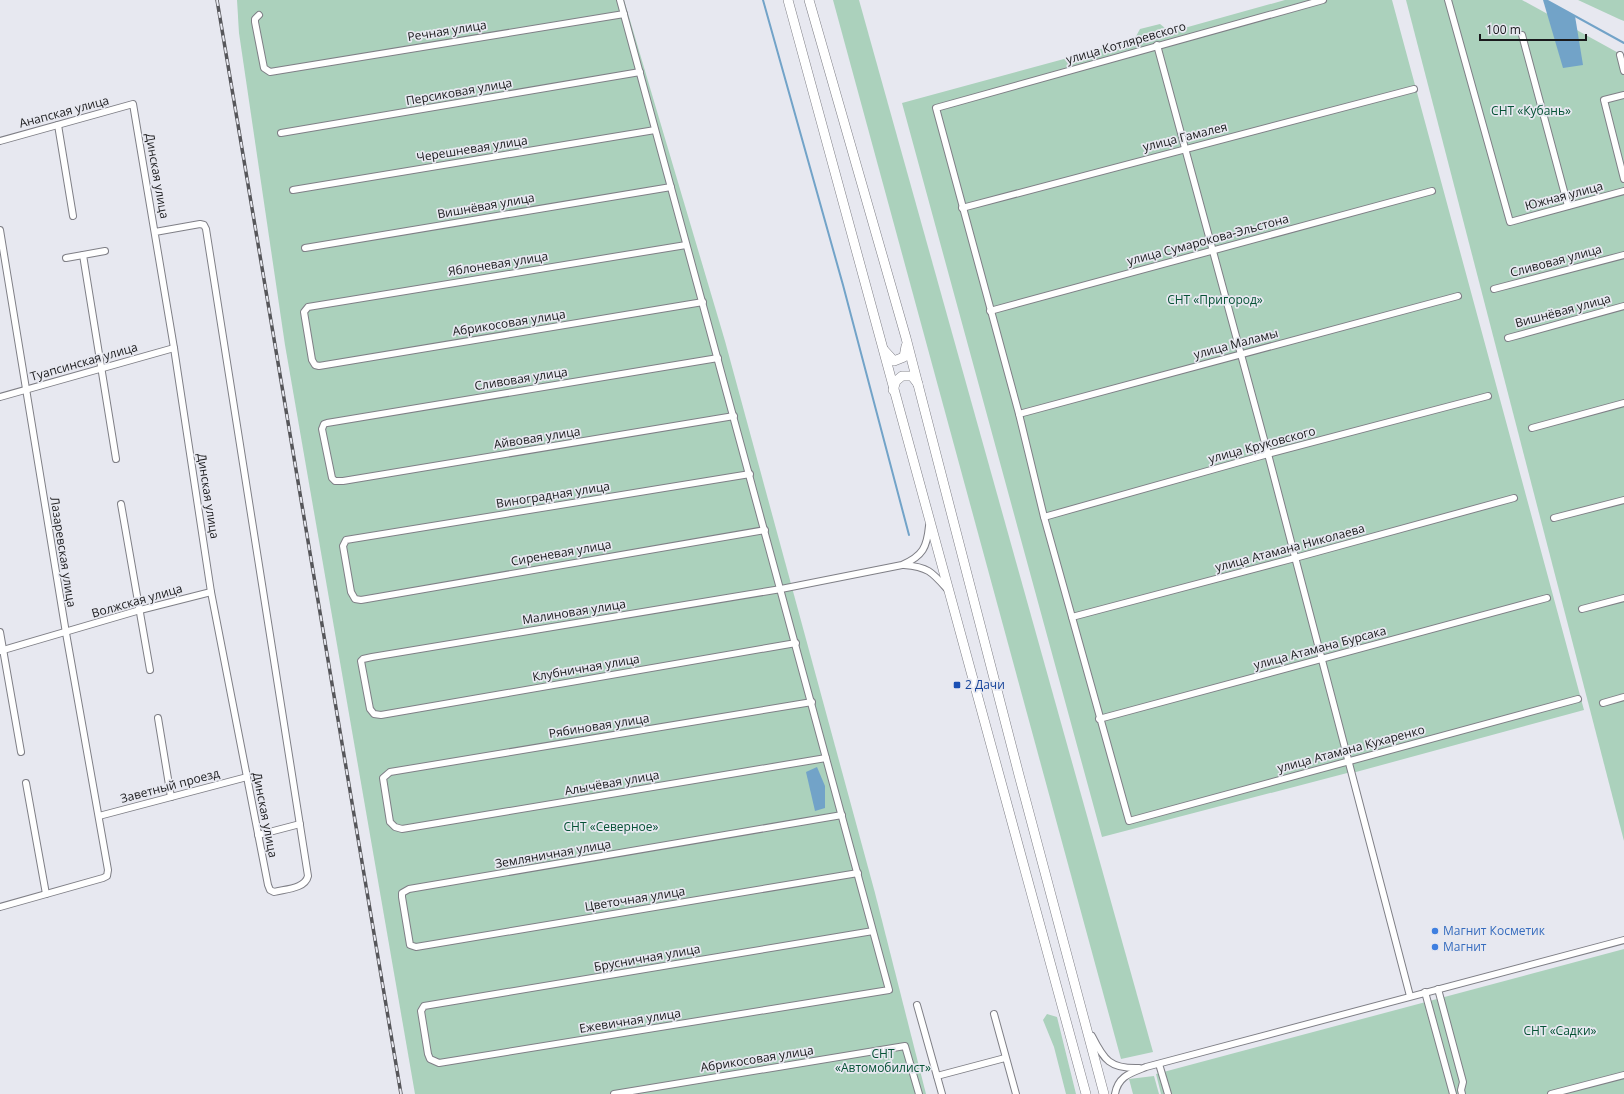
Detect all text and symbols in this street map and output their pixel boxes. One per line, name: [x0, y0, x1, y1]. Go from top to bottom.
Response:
street label: Речная улица: [406, 16, 488, 45]
scale bar: [1480, 16, 1586, 42]
street label: улица Котляревского: [1064, 17, 1188, 68]
text: 100 m: [1486, 21, 1521, 38]
street label: Персиковая улица: [404, 74, 513, 109]
street label: Анапская улица: [17, 91, 111, 132]
park label: СНТ «Кубань»: [1491, 102, 1571, 119]
street label: улица Гамалея: [1141, 118, 1229, 155]
street label: Черешневая улица: [415, 131, 529, 166]
street label: Динская улица: [142, 132, 173, 220]
street label: Южная улица: [1523, 177, 1605, 214]
street label: Вишнёвая улица: [436, 189, 536, 222]
street label: улица Сумарокова-Эльстона: [1125, 210, 1291, 269]
street label: Сливовая улица: [1508, 240, 1604, 281]
street label: Яблоневая улица: [447, 247, 549, 280]
street label: Вишнёвая улица: [1513, 290, 1613, 331]
park label: СНТ «Пригород»: [1167, 291, 1263, 308]
street label: Абрикосовая улица: [451, 305, 567, 340]
street label: улица Маламы: [1192, 324, 1280, 363]
street label: Туапсинская улица: [28, 338, 139, 385]
street label: Сливовая улица: [473, 363, 569, 394]
street label: Айвовая улица: [492, 422, 581, 453]
street label: улица Круковского: [1206, 422, 1317, 467]
street label: Динская улица: [193, 452, 224, 540]
street label: Виноградная улица: [495, 477, 611, 512]
street label: Лазаревская улица: [46, 495, 81, 608]
street label: улица Атамана Николаева: [1213, 519, 1367, 576]
street label: Сиреневая улица: [509, 535, 612, 570]
street label: Волжская улица: [89, 579, 184, 622]
street label: Малиновая улица: [521, 595, 627, 628]
street label: улица Атамана Бурсака: [1252, 622, 1388, 673]
street label: Клубничная улица: [531, 650, 641, 685]
place label: 2 Дачи: [965, 676, 1005, 693]
marker: 2 Дачи: [952, 680, 962, 690]
street label: Рябиновая улица: [547, 709, 650, 742]
street label: улица Атамана Кухаренко: [1275, 721, 1426, 776]
street label: Заветный проезд: [118, 764, 221, 807]
street label: Алычёвая улица: [563, 766, 661, 799]
street label: Динская улица: [249, 771, 282, 859]
park label: СНТ «Северное»: [564, 818, 658, 835]
street label: Земляничная улица: [494, 835, 612, 872]
street label: Цветочная улица: [584, 882, 686, 915]
place label: Магнит Косметик: [1443, 922, 1546, 939]
marker: Магнит Косметик: [1430, 926, 1440, 936]
place label: Магнит: [1443, 938, 1487, 955]
street label: Брусничная улица: [592, 940, 701, 975]
marker: Магнит: [1430, 942, 1440, 952]
street label: Ежевичная улица: [578, 1004, 682, 1037]
park label: СНТ «Садки»: [1524, 1022, 1597, 1039]
street label: Абрикосовая улица: [699, 1041, 815, 1076]
park label: СНТ «Автомобилист»: [835, 1045, 931, 1076]

